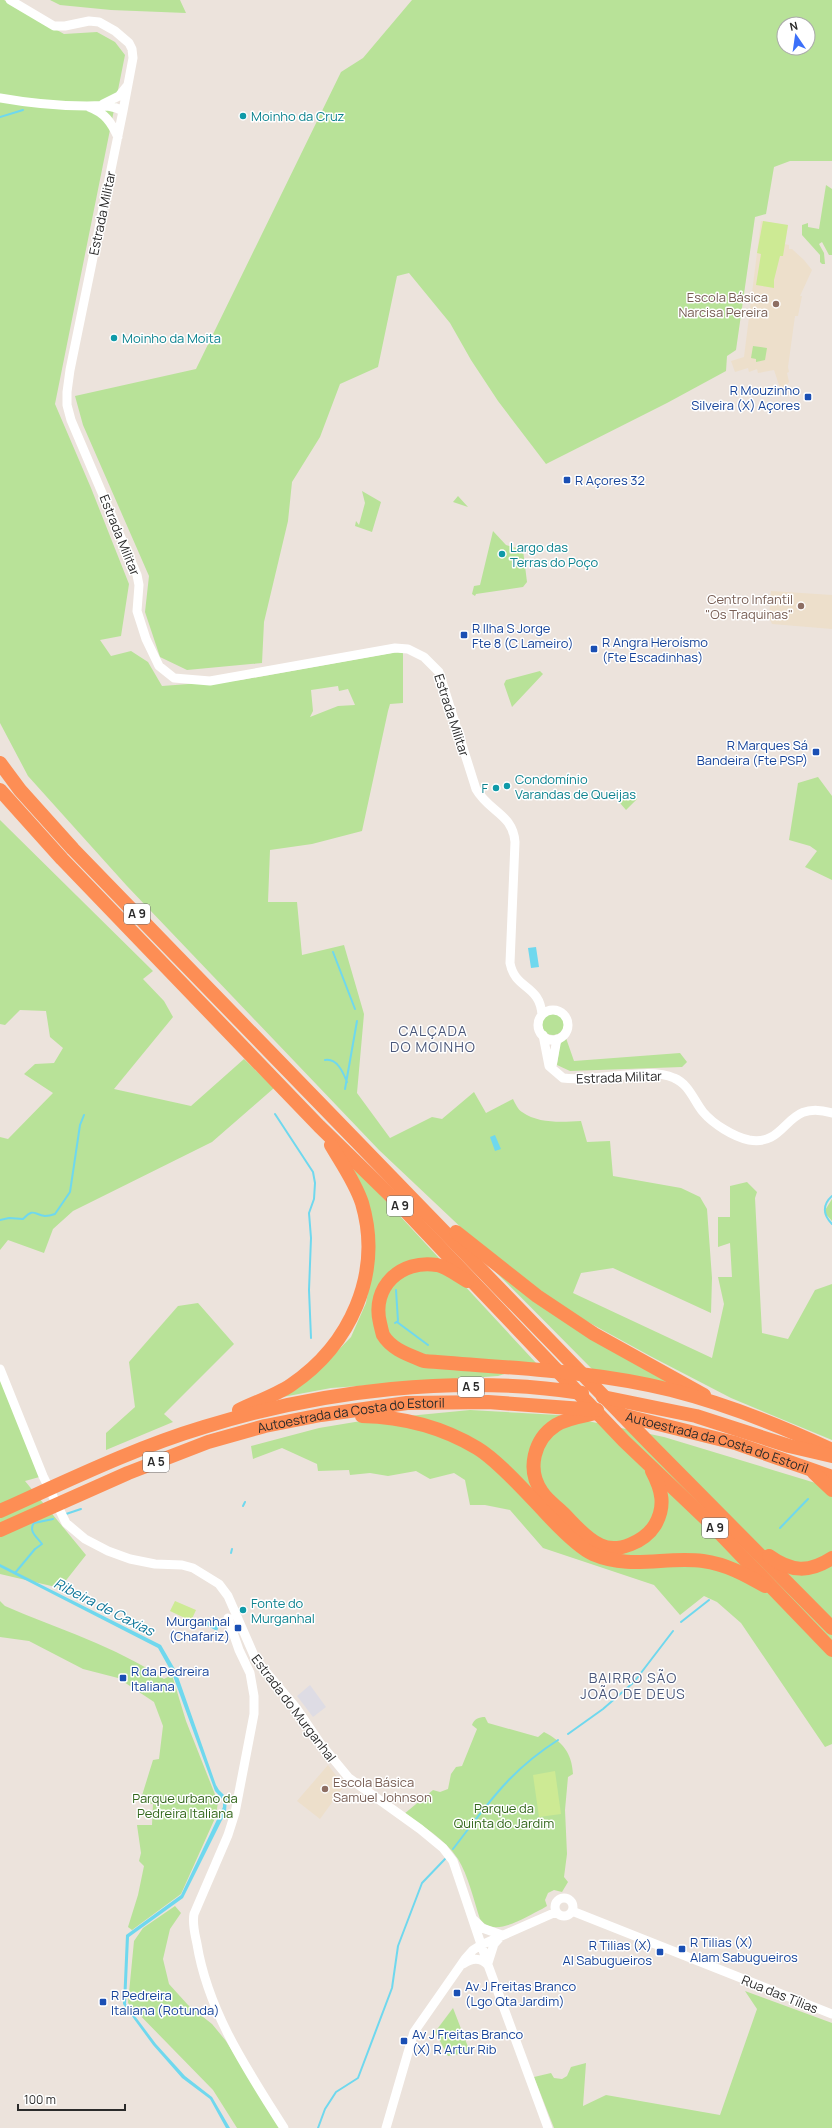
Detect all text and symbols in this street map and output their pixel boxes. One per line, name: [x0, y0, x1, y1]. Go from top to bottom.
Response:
north arrow: [776, 16, 816, 56]
text: N: [788, 18, 799, 34]
place label: Moinho da Cruz: [251, 107, 345, 125]
marker: Moinho da Cruz: [238, 111, 248, 121]
street label: Estrada Militar: [84, 169, 120, 257]
place label: Escola Básica Narcisa Pereira: [678, 288, 768, 321]
marker: Escola Básica Narcisa Pereira: [771, 299, 781, 309]
place label: Moinho da Moita: [122, 329, 221, 347]
marker: Moinho da Moita: [109, 333, 119, 343]
place label: R Mouzinho Silveira (X) Açores: [691, 381, 800, 414]
marker: R Mouzinho Silveira (X) Açores: [803, 392, 813, 402]
place label: R Açores 32: [575, 471, 645, 489]
marker: R Açores 32: [562, 475, 572, 485]
street label: Estrada Militar: [96, 492, 145, 578]
place label: Largo das Terras do Poço: [510, 538, 599, 571]
marker: Largo das Terras do Poço: [497, 549, 507, 559]
place label: Centro Infantil "Os Traquinas": [705, 590, 793, 623]
marker: Centro Infantil "Os Traquinas": [796, 601, 806, 611]
place label: R Ilha S Jorge Fte 8 (C Lameiro): [472, 619, 574, 652]
marker: R Ilha S Jorge Fte 8 (C Lameiro): [459, 630, 469, 640]
place label: R Angra Heroísmo (Fte Escadinhas): [602, 633, 708, 666]
marker: R Angra Heroísmo (Fte Escadinhas): [589, 644, 599, 654]
street label: Estrada Militar: [430, 671, 474, 759]
place label: R Marques Sá Bandeira (Fte PSP): [697, 736, 808, 769]
marker: R Marques Sá Bandeira (Fte PSP): [811, 747, 821, 757]
place label: Condomínio Varandas de Queijas: [515, 770, 636, 803]
place label: F: [481, 779, 488, 797]
marker: Condomínio Varandas de Queijas: [502, 781, 512, 791]
marker: F: [491, 783, 501, 793]
road number: A 9: [124, 904, 150, 924]
district label: CALÇADA DO MOINHO: [390, 1021, 476, 1056]
street label: Estrada Militar: [576, 1066, 662, 1087]
road number: A 9: [387, 1196, 413, 1216]
road number: A 5: [458, 1377, 484, 1397]
street label: Autoestrada da Costa do Estoril: [255, 1394, 445, 1437]
street label: Autoestrada da Costa do Estoril: [624, 1407, 811, 1477]
road number: A 5: [143, 1452, 169, 1472]
road number: A 9: [702, 1518, 728, 1538]
water label: Ribeira de Caxias: [51, 1573, 159, 1641]
place label: Fonte do Murganhal: [251, 1594, 315, 1627]
marker: Fonte do Murganhal: [238, 1605, 248, 1615]
place label: Murganhal (Chafariz): [166, 1612, 230, 1645]
marker: Murganhal (Chafariz): [233, 1623, 243, 1633]
street label: Estrada do Murganhal: [248, 1651, 340, 1765]
place label: R da Pedreira Italiana: [131, 1662, 209, 1695]
district label: BAIRRO SÃO JOÃO DE DEUS: [580, 1668, 686, 1703]
marker: R da Pedreira Italiana: [118, 1673, 128, 1683]
place label: Escola Básica Samuel Johnson: [333, 1773, 432, 1806]
marker: Escola Básica Samuel Johnson: [320, 1784, 330, 1794]
park label: Parque urbano da Pedreira Italiana: [132, 1789, 238, 1822]
park label: Parque da Quinta do Jardim: [454, 1799, 554, 1832]
place label: R Tilias (X) Alam Sabugueiros: [690, 1933, 798, 1966]
place label: R Tilias (X) Al Sabugueiros: [562, 1936, 652, 1969]
marker: R Tilias (X) Alam Sabugueiros: [677, 1944, 687, 1954]
marker: R Tilias (X) Al Sabugueiros: [655, 1947, 665, 1957]
street label: Rua das Tílias: [739, 1970, 821, 2018]
place label: Av J Freitas Branco (Lgo Qta Jardim): [465, 1977, 576, 2010]
place label: R Pedreira Italiana (Rotunda): [111, 1986, 220, 2019]
marker: Av J Freitas Branco (Lgo Qta Jardim): [452, 1988, 462, 1998]
marker: R Pedreira Italiana (Rotunda): [98, 1997, 108, 2007]
place label: Av J Freitas Branco (X) R Artur Rib: [412, 2025, 523, 2058]
marker: Av J Freitas Branco (X) R Artur Rib: [399, 2036, 409, 2046]
scale bar: [18, 2086, 125, 2112]
text: 100 m: [24, 2091, 56, 2108]

